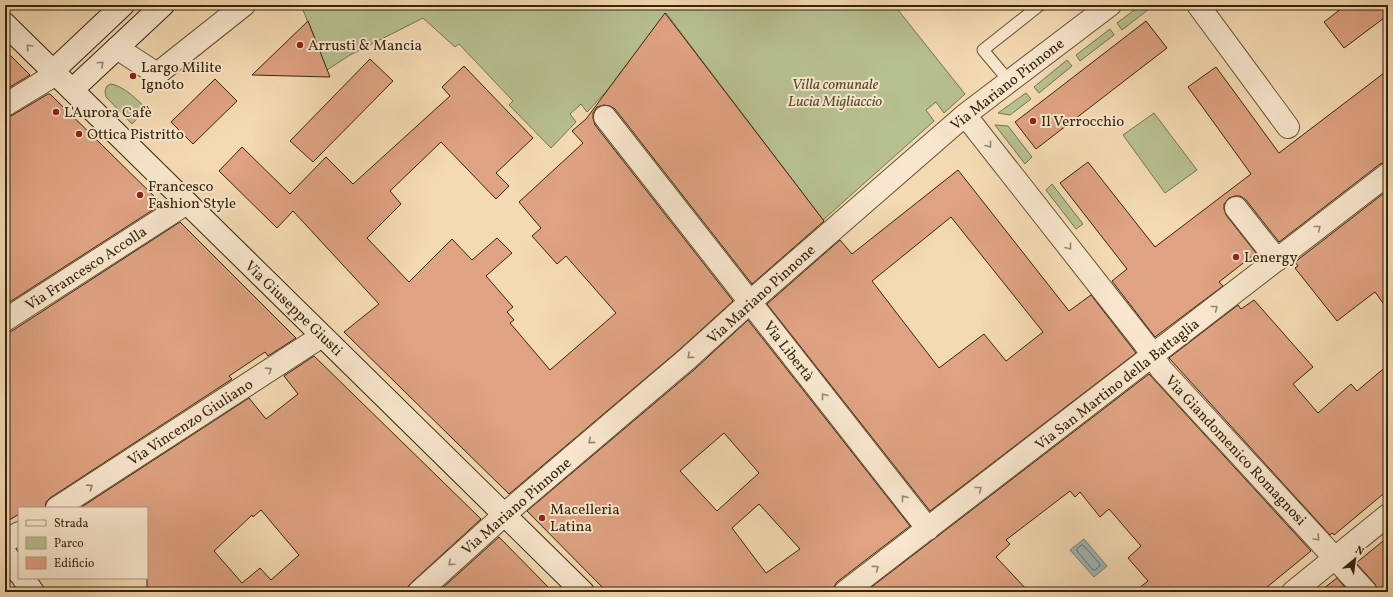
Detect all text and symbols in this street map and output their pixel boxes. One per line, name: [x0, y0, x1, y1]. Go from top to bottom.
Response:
street label: Via Mariano Pinnone: [947, 34, 1069, 136]
place label: Arrusti & Mancia: [308, 36, 422, 57]
marker: Arrusti & Mancia: [295, 40, 305, 50]
one-way arrow: [26, 45, 34, 52]
place label: Largo Milite Ignoto: [141, 58, 222, 96]
one-way arrow: [96, 61, 104, 68]
marker: Largo Milite Ignoto: [128, 71, 138, 81]
park label: Villa comunale Lucia Migliaccio: [788, 75, 882, 113]
place label: L'Aurora Cafè: [64, 103, 152, 124]
marker: L'Aurora Cafè: [51, 107, 61, 117]
place label: Il Verrocchio: [1041, 112, 1124, 133]
marker: Il Verrocchio: [1028, 116, 1038, 126]
place label: Ottica Pistritto: [87, 125, 184, 146]
marker: Ottica Pistritto: [74, 129, 84, 139]
one-way arrow: [984, 141, 991, 148]
place label: Francesco Fashion Style: [148, 177, 236, 215]
marker: Francesco Fashion Style: [135, 190, 145, 200]
street label: Via Francesco Accolla: [22, 222, 152, 316]
one-way arrow: [1314, 226, 1321, 233]
street label: Via Mariano Pinnone: [703, 241, 821, 350]
one-way arrow: [1064, 243, 1071, 250]
place label: Lenergy: [1244, 248, 1298, 269]
marker: Lenergy: [1231, 252, 1241, 262]
street label: Via Giuseppe Giusti: [239, 257, 347, 362]
one-way arrow: [1211, 305, 1218, 312]
street label: Via San Martino della Battaglia: [1031, 314, 1204, 456]
street label: Via Libertà: [757, 317, 818, 387]
one-way arrow: [687, 352, 695, 359]
one-way arrow: [265, 367, 272, 375]
street label: Via Giandomenico Romagnosi: [1159, 371, 1310, 531]
street label: Via Vincenzo Giuliano: [124, 375, 258, 472]
one-way arrow: [821, 393, 828, 400]
one-way arrow: [588, 436, 596, 443]
street label: Via Mariano Pinnone: [458, 453, 576, 561]
one-way arrow: [86, 484, 93, 492]
one-way arrow: [975, 487, 982, 494]
one-way arrow: [902, 495, 909, 502]
place label: Macelleria Latina: [550, 500, 620, 538]
legend: [18, 507, 148, 579]
marker: Macelleria Latina: [537, 513, 547, 523]
text: Strada: [54, 516, 89, 532]
one-way arrow: [1312, 533, 1319, 541]
text: Parco: [54, 536, 84, 552]
north arrow: [1335, 539, 1375, 579]
text: N: [1352, 543, 1366, 560]
text: Edificio: [54, 556, 94, 572]
one-way arrow: [448, 558, 456, 566]
one-way arrow: [872, 566, 879, 573]

